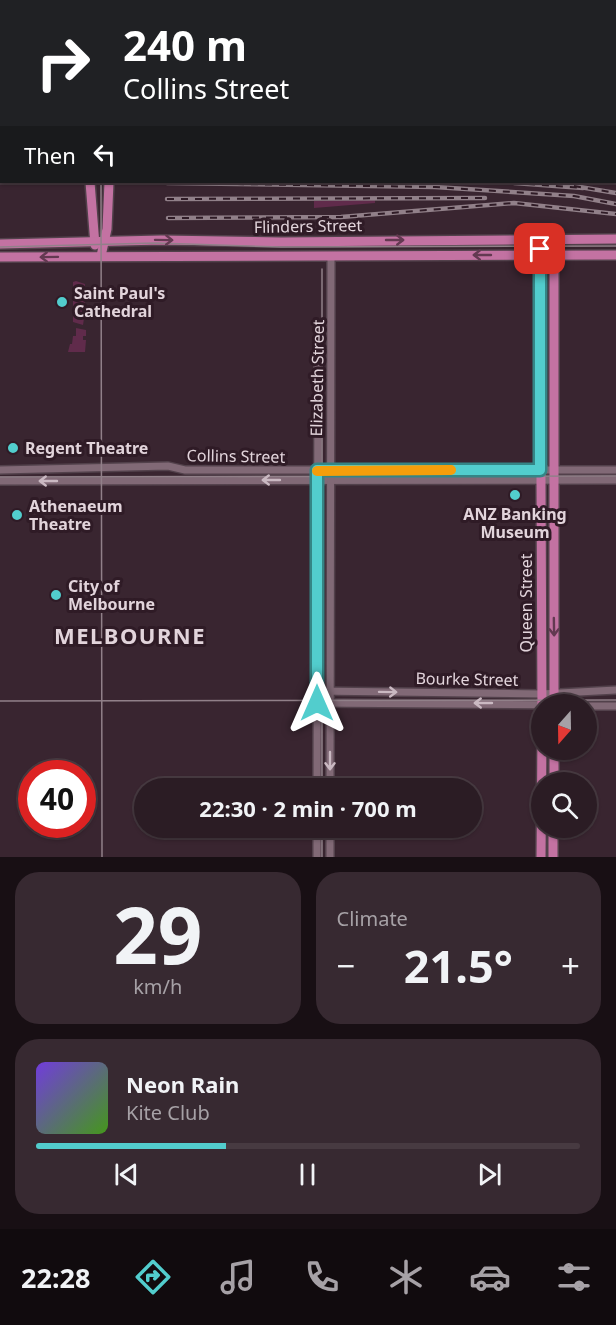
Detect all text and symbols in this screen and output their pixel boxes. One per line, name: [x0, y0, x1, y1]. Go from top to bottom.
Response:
text: 240 m: [123, 16, 247, 73]
icon: right: [24, 24, 102, 102]
text: Collins Street: [123, 70, 289, 107]
icon: left: [88, 138, 121, 171]
text: Then: [24, 140, 76, 170]
street label: Flinders Street: [254, 214, 363, 238]
pin: [514, 223, 565, 274]
icon: arrive: [523, 232, 556, 265]
one-way arrow: [153, 234, 173, 246]
one-way arrow: [384, 234, 404, 246]
one-way arrow: [472, 249, 492, 261]
one-way arrow: [40, 251, 60, 263]
place label: Saint Paul's Cathedral: [74, 282, 165, 322]
marker: Saint Paul's Cathedral: [55, 295, 69, 309]
street label: Elizabeth Street: [305, 319, 329, 437]
place label: Regent Theatre: [25, 437, 148, 459]
marker: Regent Theatre: [6, 441, 20, 455]
street label: Collins Street: [187, 444, 286, 468]
one-way arrow: [262, 474, 282, 486]
one-way arrow: [38, 475, 58, 487]
marker: ANZ Banking Museum: [508, 488, 522, 502]
place label: Athenaeum Theatre: [29, 495, 123, 535]
place label: ANZ Banking Museum: [463, 503, 567, 543]
marker: Athenaeum Theatre: [10, 508, 24, 522]
street label: Queen Street: [515, 553, 537, 653]
place label: City of Melbourne: [68, 575, 155, 615]
marker: City of Melbourne: [49, 588, 63, 602]
one-way arrow: [548, 617, 560, 637]
district label: MELBOURNE: [54, 620, 206, 650]
street label: Bourke Street: [415, 667, 519, 691]
position arrow: [285, 671, 349, 735]
one-way arrow: [378, 686, 398, 698]
north arrow: [531, 694, 597, 760]
map controls: [531, 694, 597, 838]
one-way arrow: [473, 697, 493, 709]
one-way arrow: [324, 751, 336, 771]
speed limit sign: 40: [18, 760, 96, 838]
button: search: [531, 772, 597, 838]
text: 22:30 · 2 min · 700 m: [199, 793, 417, 823]
text: 29: [113, 881, 202, 987]
text: Climate: [337, 905, 408, 932]
text: 21.5°: [404, 935, 513, 996]
text: −: [337, 943, 355, 988]
text: +: [561, 943, 580, 988]
text: km/h: [133, 973, 182, 1000]
text: Neon Rain: [126, 1069, 239, 1099]
text: Kite Club: [126, 1099, 210, 1126]
icon: previous: [110, 1158, 143, 1191]
icon: pause: [291, 1158, 324, 1191]
icon: next: [473, 1158, 506, 1191]
icon: directions: [132, 1256, 174, 1298]
icon: music: [217, 1256, 259, 1298]
icon: phone: [301, 1256, 343, 1298]
icon: climate: [385, 1256, 427, 1298]
icon: car: [469, 1256, 511, 1298]
icon: filters: [553, 1256, 595, 1298]
text: 22:28: [21, 1259, 90, 1296]

